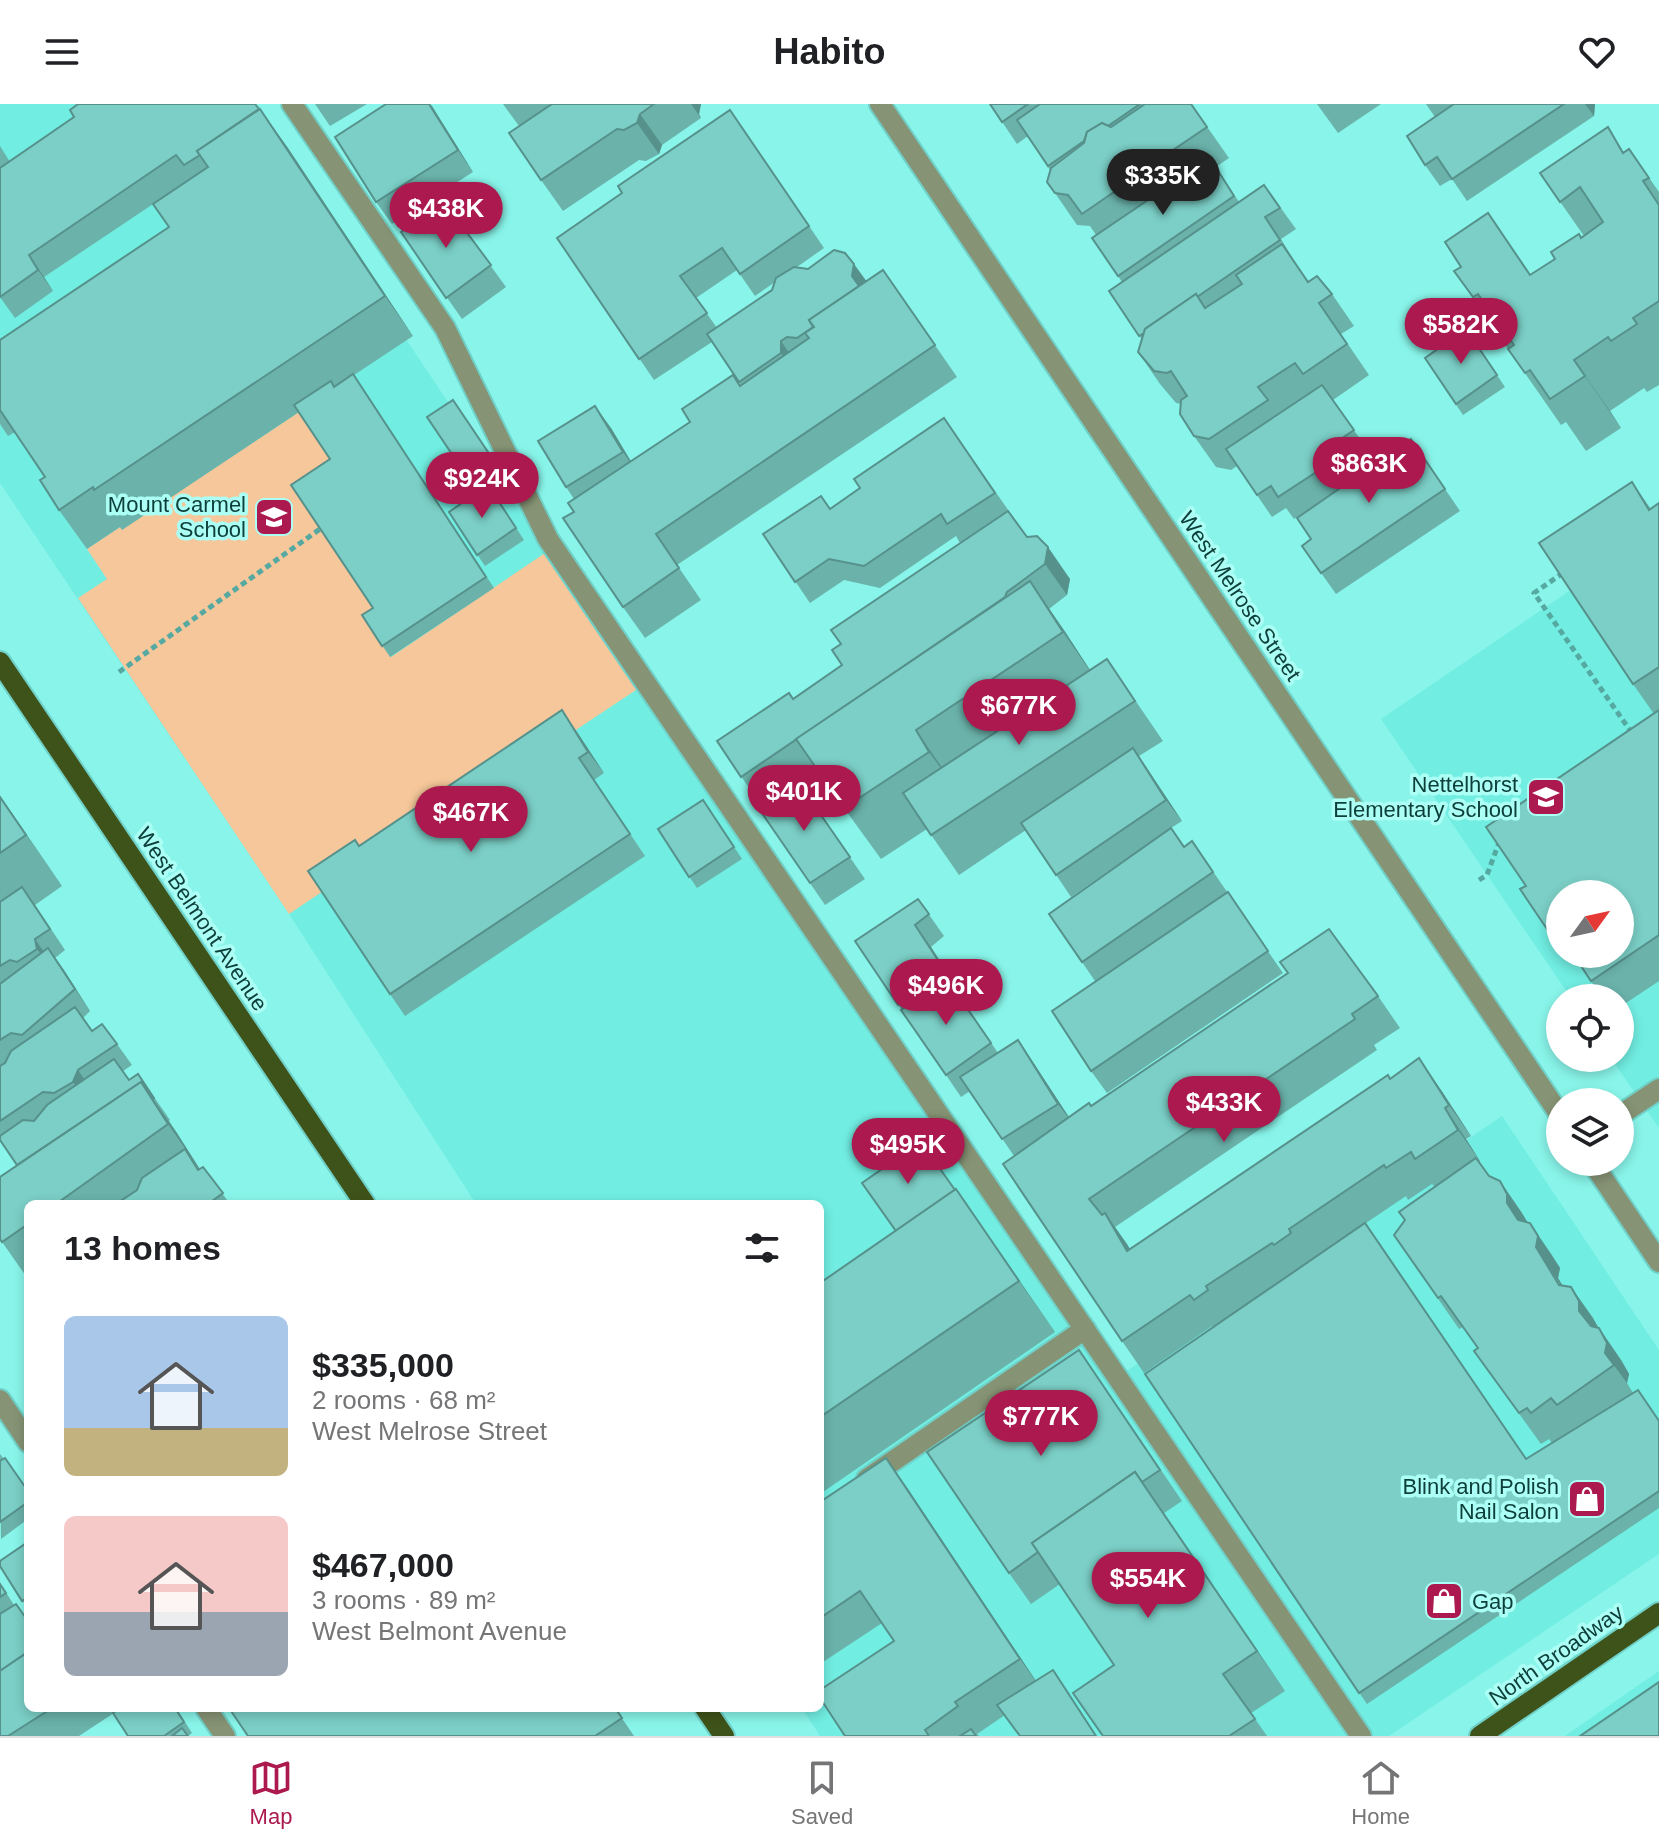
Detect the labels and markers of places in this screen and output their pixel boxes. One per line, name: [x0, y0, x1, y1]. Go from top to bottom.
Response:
pin: $335K: [1107, 149, 1219, 217]
pin: $438K: [390, 182, 502, 250]
pin: $582K: [1405, 298, 1517, 366]
pin: $863K: [1313, 437, 1425, 505]
pin: $924K: [426, 452, 538, 520]
place label: Mount Carmel School: [108, 492, 246, 542]
school or university icon: Mount Carmel School: [253, 496, 295, 538]
pin: $677K: [963, 679, 1075, 747]
pin: $401K: [748, 765, 860, 833]
place label: Nettelhorst Elementary School: [1333, 772, 1518, 822]
school or university icon: Nettelhorst Elementary School: [1525, 776, 1567, 818]
pin: $467K: [415, 786, 527, 854]
pin: $496K: [890, 959, 1002, 1027]
pin: $433K: [1168, 1076, 1280, 1144]
pin: $495K: [852, 1118, 964, 1186]
pin: $777K: [985, 1390, 1097, 1458]
place label: Blink and Polish Nail Salon: [1402, 1474, 1559, 1524]
shop icon: Blink and Polish Nail Salon: [1566, 1478, 1608, 1520]
pin: $554K: [1092, 1552, 1204, 1620]
shop icon: Gap: [1423, 1580, 1465, 1622]
place label: Gap: [1472, 1589, 1514, 1614]

